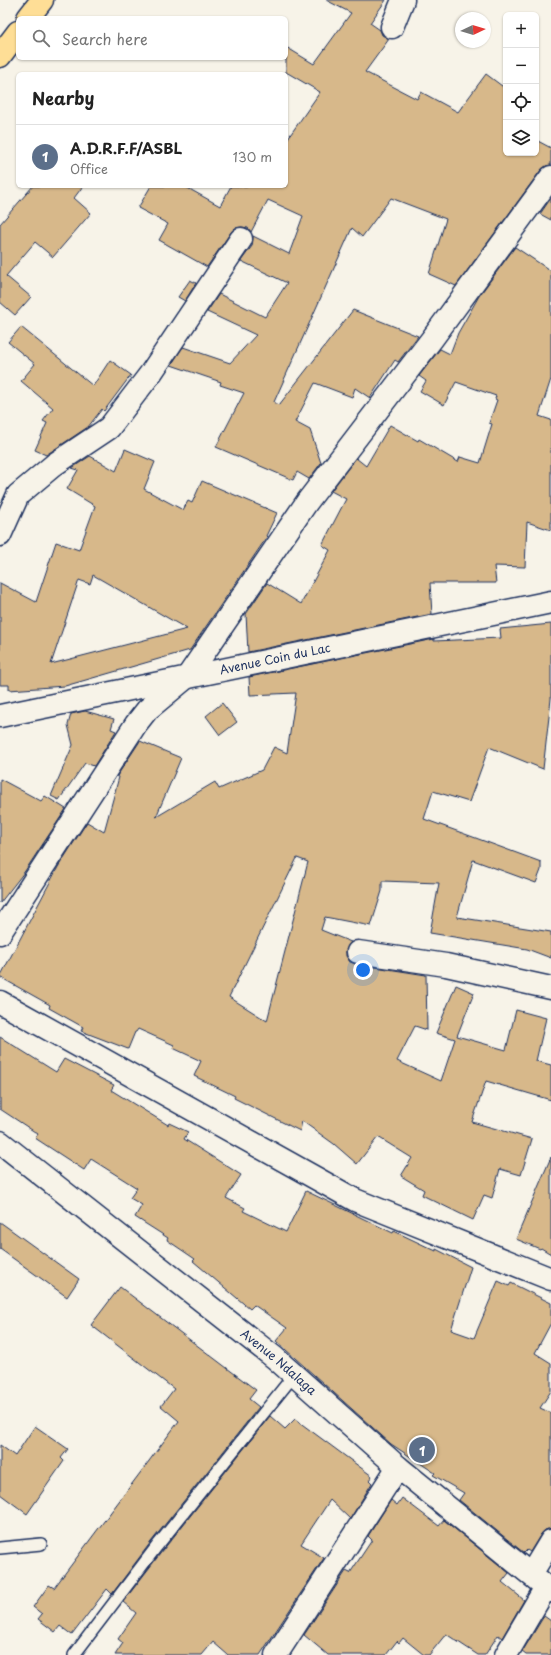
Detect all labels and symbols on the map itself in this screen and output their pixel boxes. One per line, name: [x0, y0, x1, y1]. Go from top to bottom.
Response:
north arrow: [455, 12, 491, 48]
street label: Avenue Coin du Lac: [218, 638, 332, 678]
your location: [353, 960, 373, 980]
street label: Avenue Ndalaga: [237, 1324, 321, 1399]
pin: 1: [409, 1435, 435, 1465]

